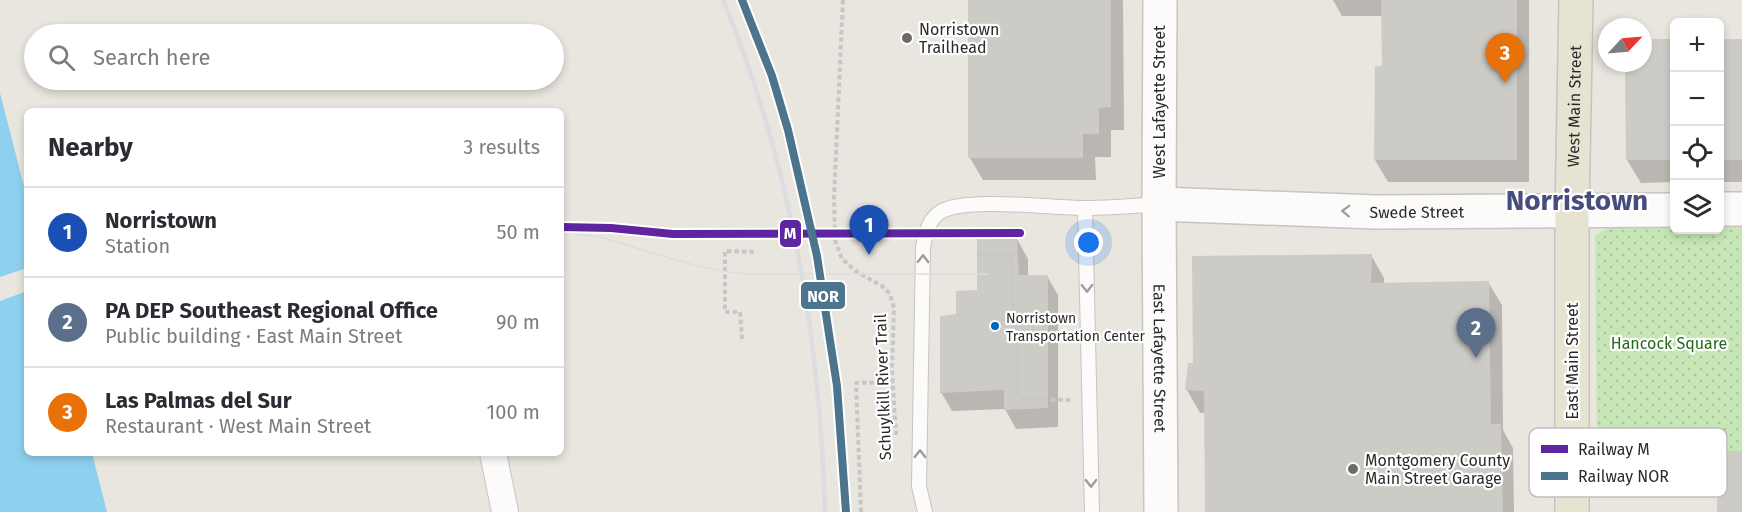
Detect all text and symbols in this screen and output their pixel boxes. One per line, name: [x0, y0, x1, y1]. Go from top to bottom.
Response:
north arrow: [1598, 18, 1652, 72]
map controls: [1670, 18, 1724, 234]
button: +: [1670, 18, 1724, 72]
place label: Norristown Trailhead: [919, 20, 999, 57]
search box: [24, 24, 564, 90]
street label: West Lafayette Street: [1150, 25, 1169, 179]
marker: Norristown Trailhead: [900, 31, 914, 45]
pin: 3: [1486, 34, 1524, 83]
icon: search: [45, 41, 78, 74]
text: Search here: [93, 44, 211, 71]
street label: West Main Street: [1563, 45, 1585, 167]
button: −: [1670, 72, 1724, 126]
button: locate: [1670, 126, 1724, 180]
text: Nearby: [48, 132, 133, 163]
text: 3 results: [463, 135, 540, 159]
button: layers: [1670, 180, 1724, 234]
district label: Norristown: [1506, 184, 1648, 217]
street label: Swede Street: [1369, 202, 1465, 222]
one-way arrow: [1341, 204, 1350, 217]
pin: 1: [850, 206, 888, 255]
text: Norristown: [105, 207, 217, 234]
line badge: M: [779, 219, 802, 248]
text: 1: [63, 220, 72, 244]
text: 50 m: [496, 220, 540, 244]
text: M: [784, 224, 797, 243]
your location: [1074, 228, 1103, 257]
text: Station: [105, 234, 170, 258]
one-way arrow: [917, 255, 929, 264]
line badge: NOR: [800, 281, 846, 310]
one-way arrow: [1081, 283, 1093, 292]
street label: East Lafayette Street: [1150, 284, 1170, 433]
text: NOR: [807, 287, 839, 306]
text: PA DEP Southeast Regional Office: [105, 297, 438, 324]
street label: East Main Street: [1563, 302, 1582, 420]
pin: 2: [1456, 308, 1496, 358]
text: 2: [62, 310, 73, 334]
text: 90 m: [496, 310, 540, 334]
place label: Norristown Transportation Center: [1006, 310, 1146, 345]
street label: Schuylkill River Trail: [871, 313, 895, 460]
marker: Norristown Transportation Center: [989, 320, 1001, 332]
text: Public building · East Main Street: [105, 324, 402, 348]
park label: Hancock Square: [1611, 334, 1727, 353]
text: Las Palmas del Sur: [105, 387, 292, 414]
text: 3: [62, 400, 73, 424]
text: 100 m: [487, 400, 540, 424]
text: Restaurant · West Main Street: [105, 414, 371, 438]
legend: [1529, 428, 1727, 497]
text: Railway M: [1578, 440, 1650, 459]
one-way arrow: [914, 450, 926, 459]
place label: Montgomery County Main Street Garage: [1365, 451, 1510, 488]
marker: Montgomery County Main Street Garage: [1346, 462, 1360, 476]
text: Railway NOR: [1578, 467, 1669, 486]
one-way arrow: [1085, 478, 1098, 487]

